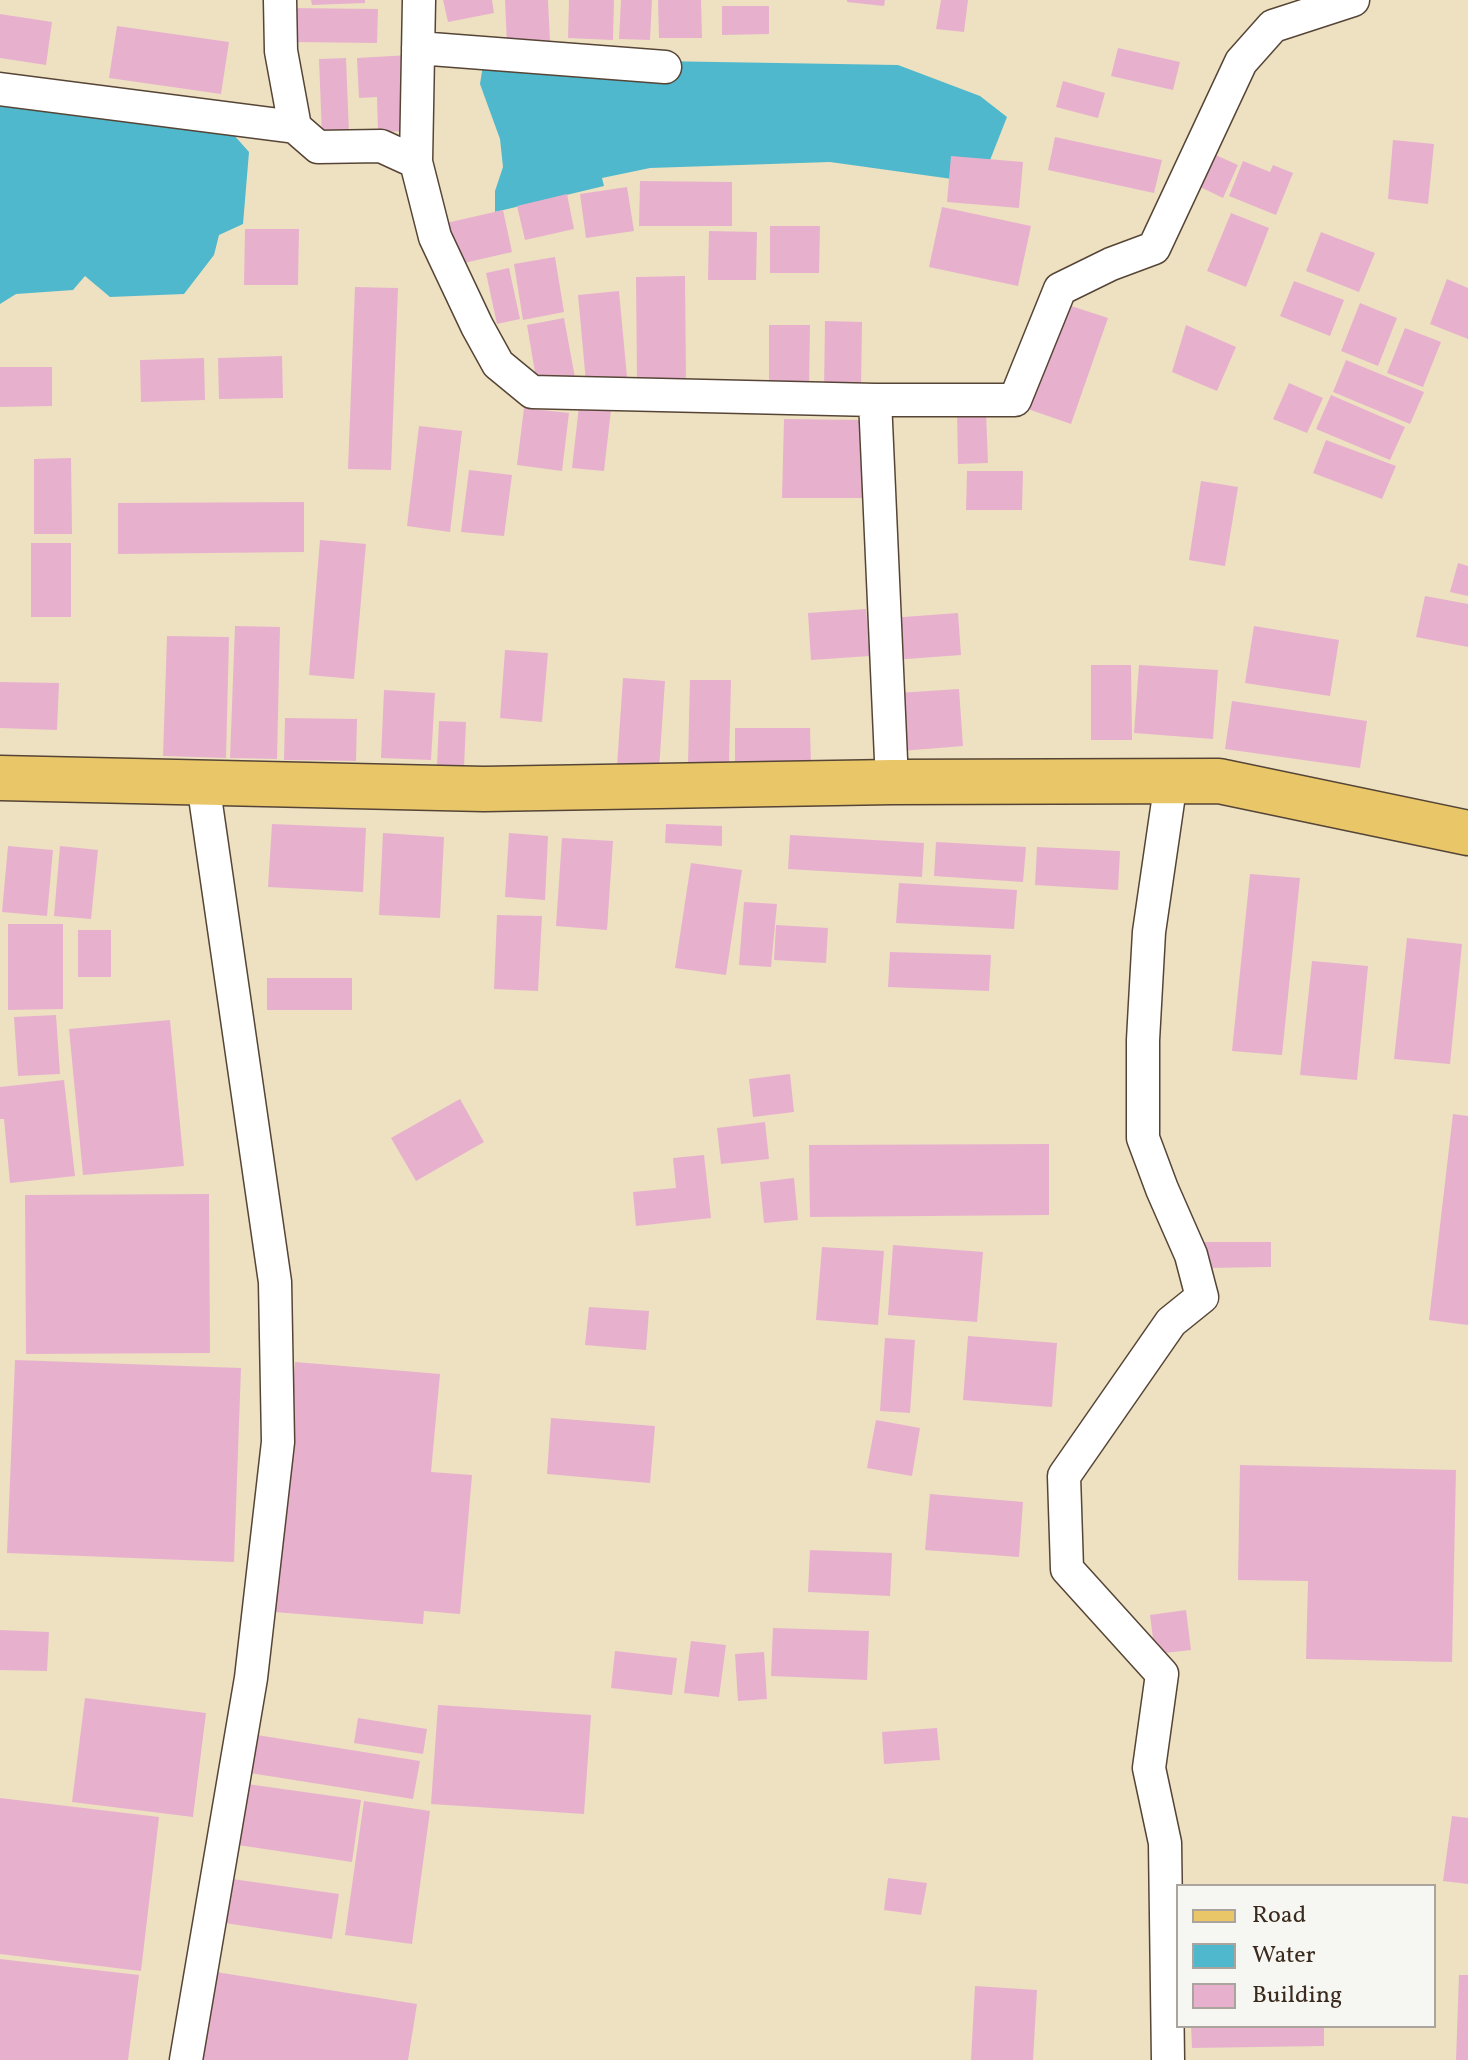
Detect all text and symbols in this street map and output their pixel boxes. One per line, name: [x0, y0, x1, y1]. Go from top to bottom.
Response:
legend: [1176, 1884, 1436, 2028]
text: Road: [1252, 1899, 1306, 1933]
text: Water: [1252, 1939, 1316, 1973]
text: Building: [1252, 1979, 1342, 2013]

